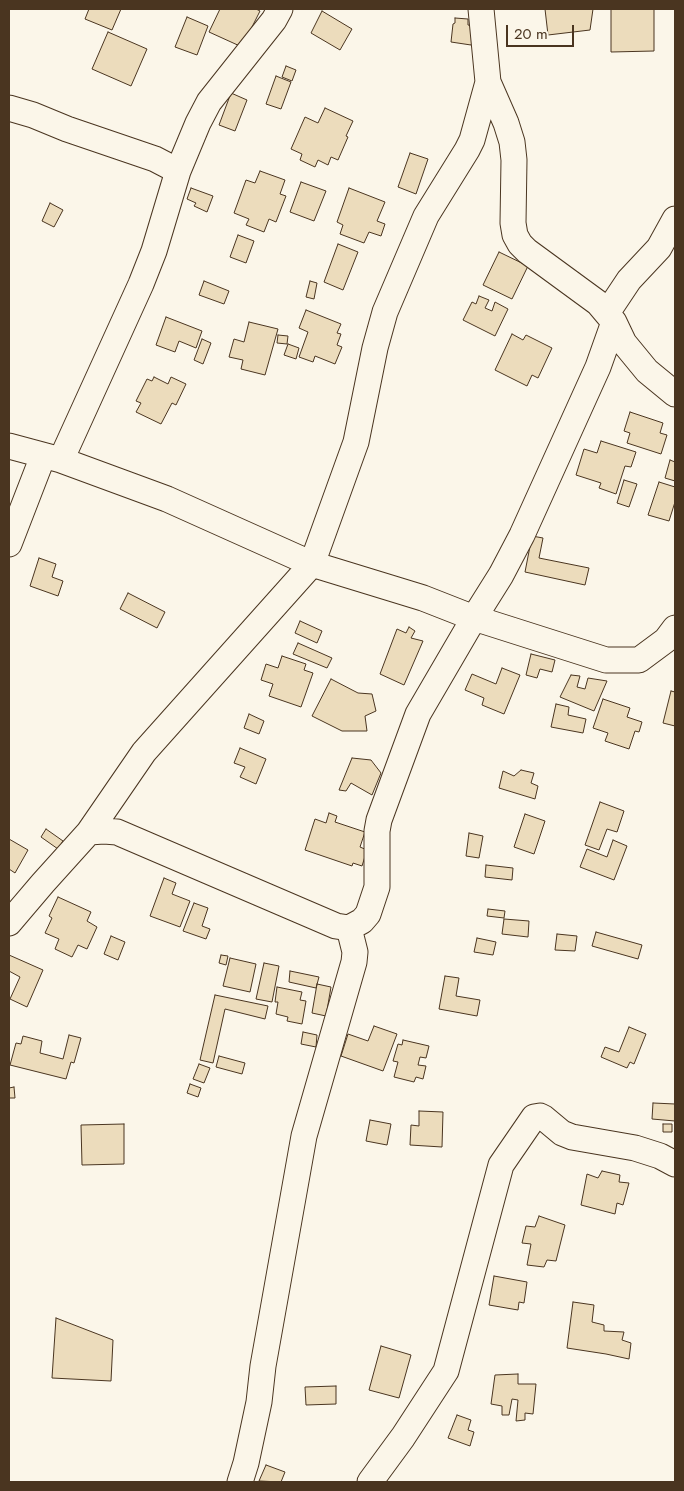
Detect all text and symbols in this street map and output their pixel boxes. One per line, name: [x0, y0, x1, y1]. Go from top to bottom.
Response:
scale bar: [509, 15, 576, 47]
text: 20 m: [514, 23, 548, 45]

